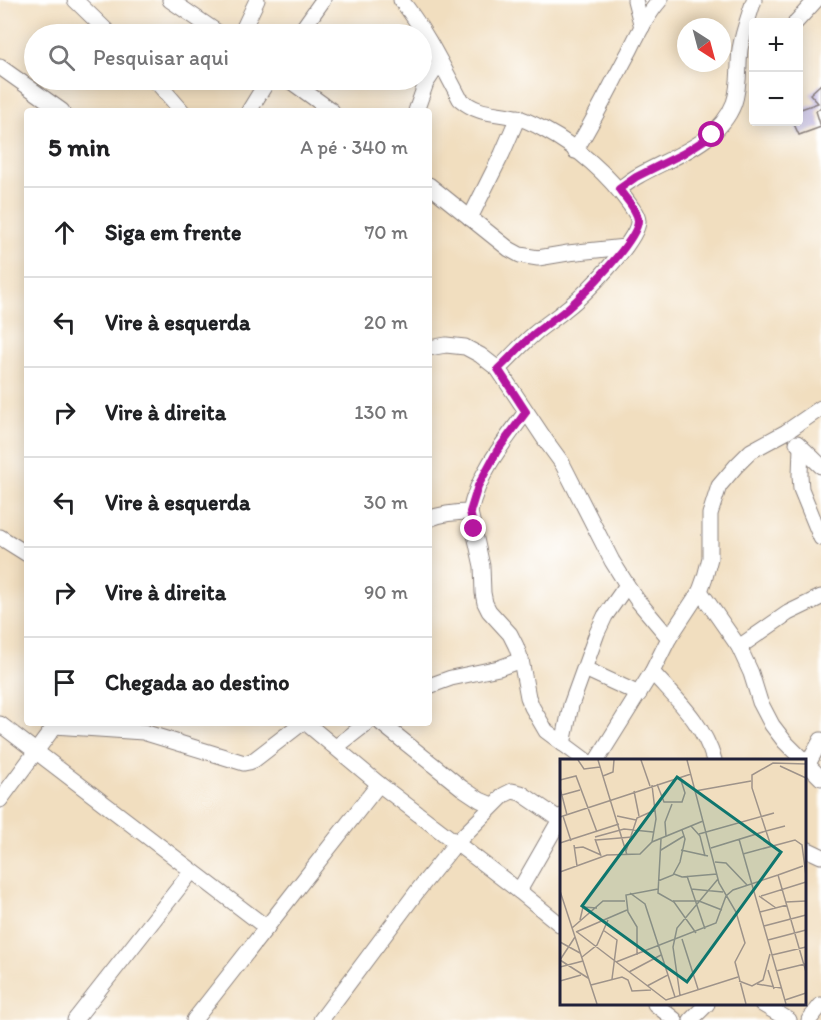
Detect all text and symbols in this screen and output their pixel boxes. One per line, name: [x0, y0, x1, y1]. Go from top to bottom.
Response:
north arrow: [677, 18, 731, 72]
map controls: [749, 18, 803, 126]
button: +: [749, 18, 803, 72]
search box: [24, 24, 432, 90]
icon: search: [45, 41, 78, 74]
text: Pesquisar aqui: [93, 44, 229, 71]
button: −: [749, 72, 803, 126]
route start: [698, 121, 724, 147]
text: 5 min: [48, 131, 110, 163]
text: A pé · 340 m: [300, 135, 408, 159]
icon: ahead: [48, 216, 81, 249]
text: Siga em frente: [105, 219, 241, 246]
text: 70 m: [364, 220, 408, 244]
icon: left: [48, 306, 81, 339]
text: Vire à esquerda: [105, 309, 250, 336]
text: 20 m: [364, 310, 408, 334]
icon: right: [48, 396, 81, 429]
text: Vire à direita: [105, 399, 226, 426]
text: 130 m: [354, 400, 408, 424]
icon: left: [48, 486, 81, 519]
text: Vire à esquerda: [105, 489, 250, 516]
text: 30 m: [363, 490, 408, 514]
route end: [460, 515, 486, 541]
icon: right: [48, 576, 81, 609]
text: Vire à direita: [105, 579, 226, 606]
text: 90 m: [364, 580, 408, 604]
icon: arrive: [48, 666, 81, 699]
text: Chegada ao destino: [105, 669, 289, 696]
inset map: [560, 759, 806, 1005]

